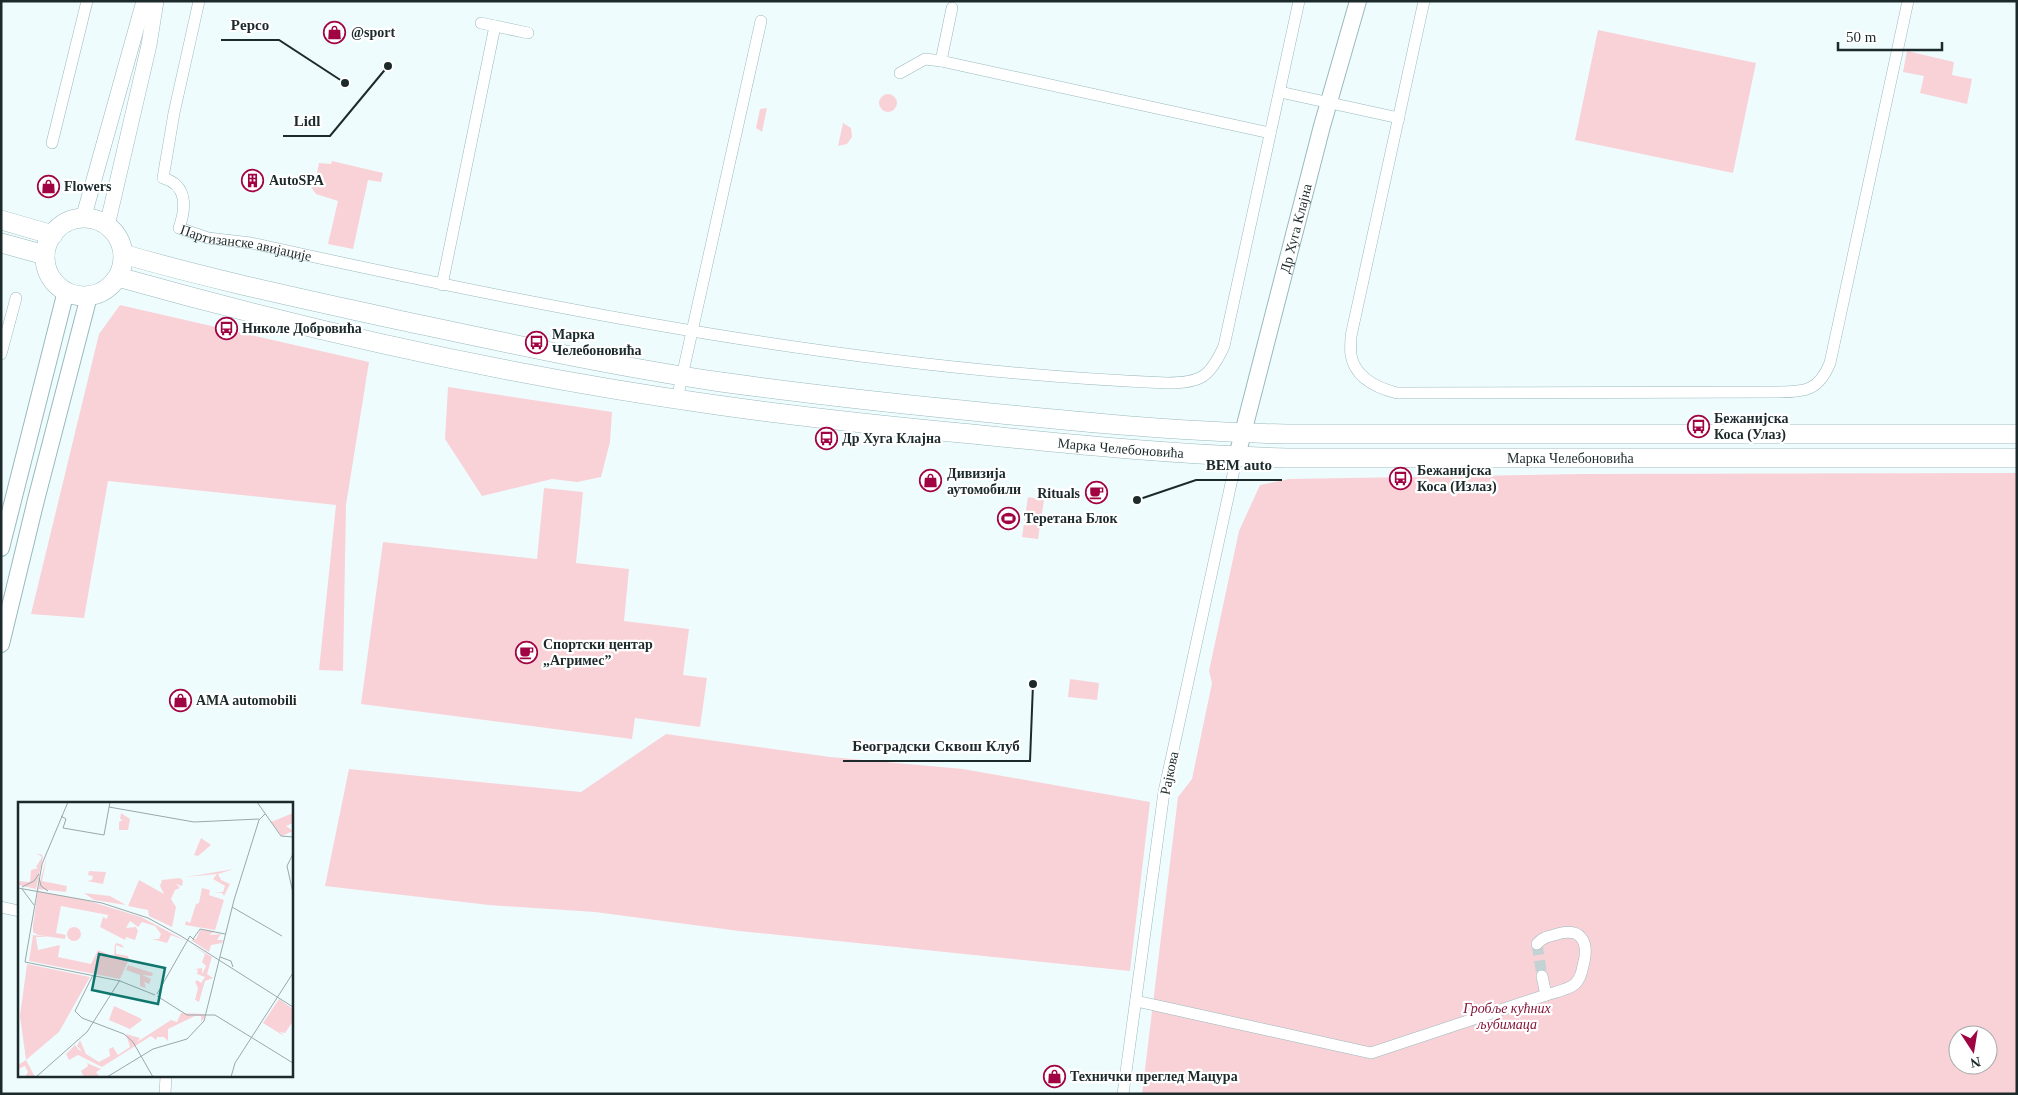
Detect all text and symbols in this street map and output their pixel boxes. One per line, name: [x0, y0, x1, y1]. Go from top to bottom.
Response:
callout: Pepco: [221, 10, 279, 40]
text: Pepco: [231, 17, 269, 33]
shop icon: @sport: [323, 20, 347, 44]
scale bar: [1838, 20, 1942, 52]
place label: @sport: [351, 25, 395, 40]
text: 50 m: [1846, 29, 1877, 45]
callout: Lidl: [283, 106, 330, 136]
text: Lidl: [294, 113, 320, 129]
building icon: AutoSPA: [241, 168, 265, 192]
place label: AutoSPA: [269, 173, 325, 188]
shop icon: Flowers: [36, 174, 60, 198]
place label: Flowers: [64, 179, 112, 194]
street label: Др Хуга Клајна: [1277, 182, 1315, 275]
street label: Партизанске авијације: [178, 222, 313, 264]
bus stop icon: Николе Добровића: [214, 316, 238, 340]
place label: Николе Добровића: [242, 321, 362, 336]
place label: Марка Челебоновића: [552, 327, 642, 358]
bus stop icon: Марка Челебоновића: [524, 330, 548, 354]
place label: Бежанијска Коса (Улаз): [1714, 411, 1788, 443]
bus stop icon: Бежанијска Коса (Улаз): [1686, 414, 1710, 438]
bus stop icon: Др Хуга Клајна: [814, 426, 838, 450]
place label: Др Хуга Клајна: [842, 431, 941, 446]
street label: Марка Челебоновића: [1057, 436, 1185, 461]
callout: BEM auto: [1196, 450, 1282, 480]
street label: Марка Челебоновића: [1507, 451, 1634, 466]
text: BEM auto: [1206, 457, 1272, 473]
place label: Бежанијска Коса (Излаз): [1417, 463, 1497, 495]
place label: Дивизија аутомобили: [947, 466, 1021, 497]
bus stop icon: Бежанијска Коса (Излаз): [1389, 466, 1413, 490]
shop icon: Дивизија аутомобили: [919, 469, 943, 493]
cafe icon: Rituals: [1084, 481, 1108, 505]
place label: Rituals: [1037, 486, 1081, 501]
sports icon: Теретана Блок: [996, 506, 1020, 530]
place label: Теретана Блок: [1024, 511, 1119, 526]
place label: Спортски центар „Агримес”: [543, 637, 653, 668]
cafe icon: Спортски центар „Агримес”: [515, 640, 539, 664]
shop icon: AMA automobili: [168, 688, 192, 712]
place label: AMA automobili: [196, 693, 297, 708]
callout: Београдски Сквош Клуб: [843, 731, 1030, 761]
text: Београдски Сквош Клуб: [852, 738, 1020, 754]
street label: Рајкова: [1158, 749, 1182, 796]
inset map: [18, 802, 292, 1078]
park label: Гробље кућних љубимаца: [1462, 1001, 1552, 1032]
north arrow: [1948, 1025, 1998, 1075]
text: N: [1969, 1054, 1982, 1071]
shop icon: Технички преглед Мацура: [1042, 1064, 1066, 1088]
place label: Технички преглед Мацура: [1070, 1069, 1238, 1084]

